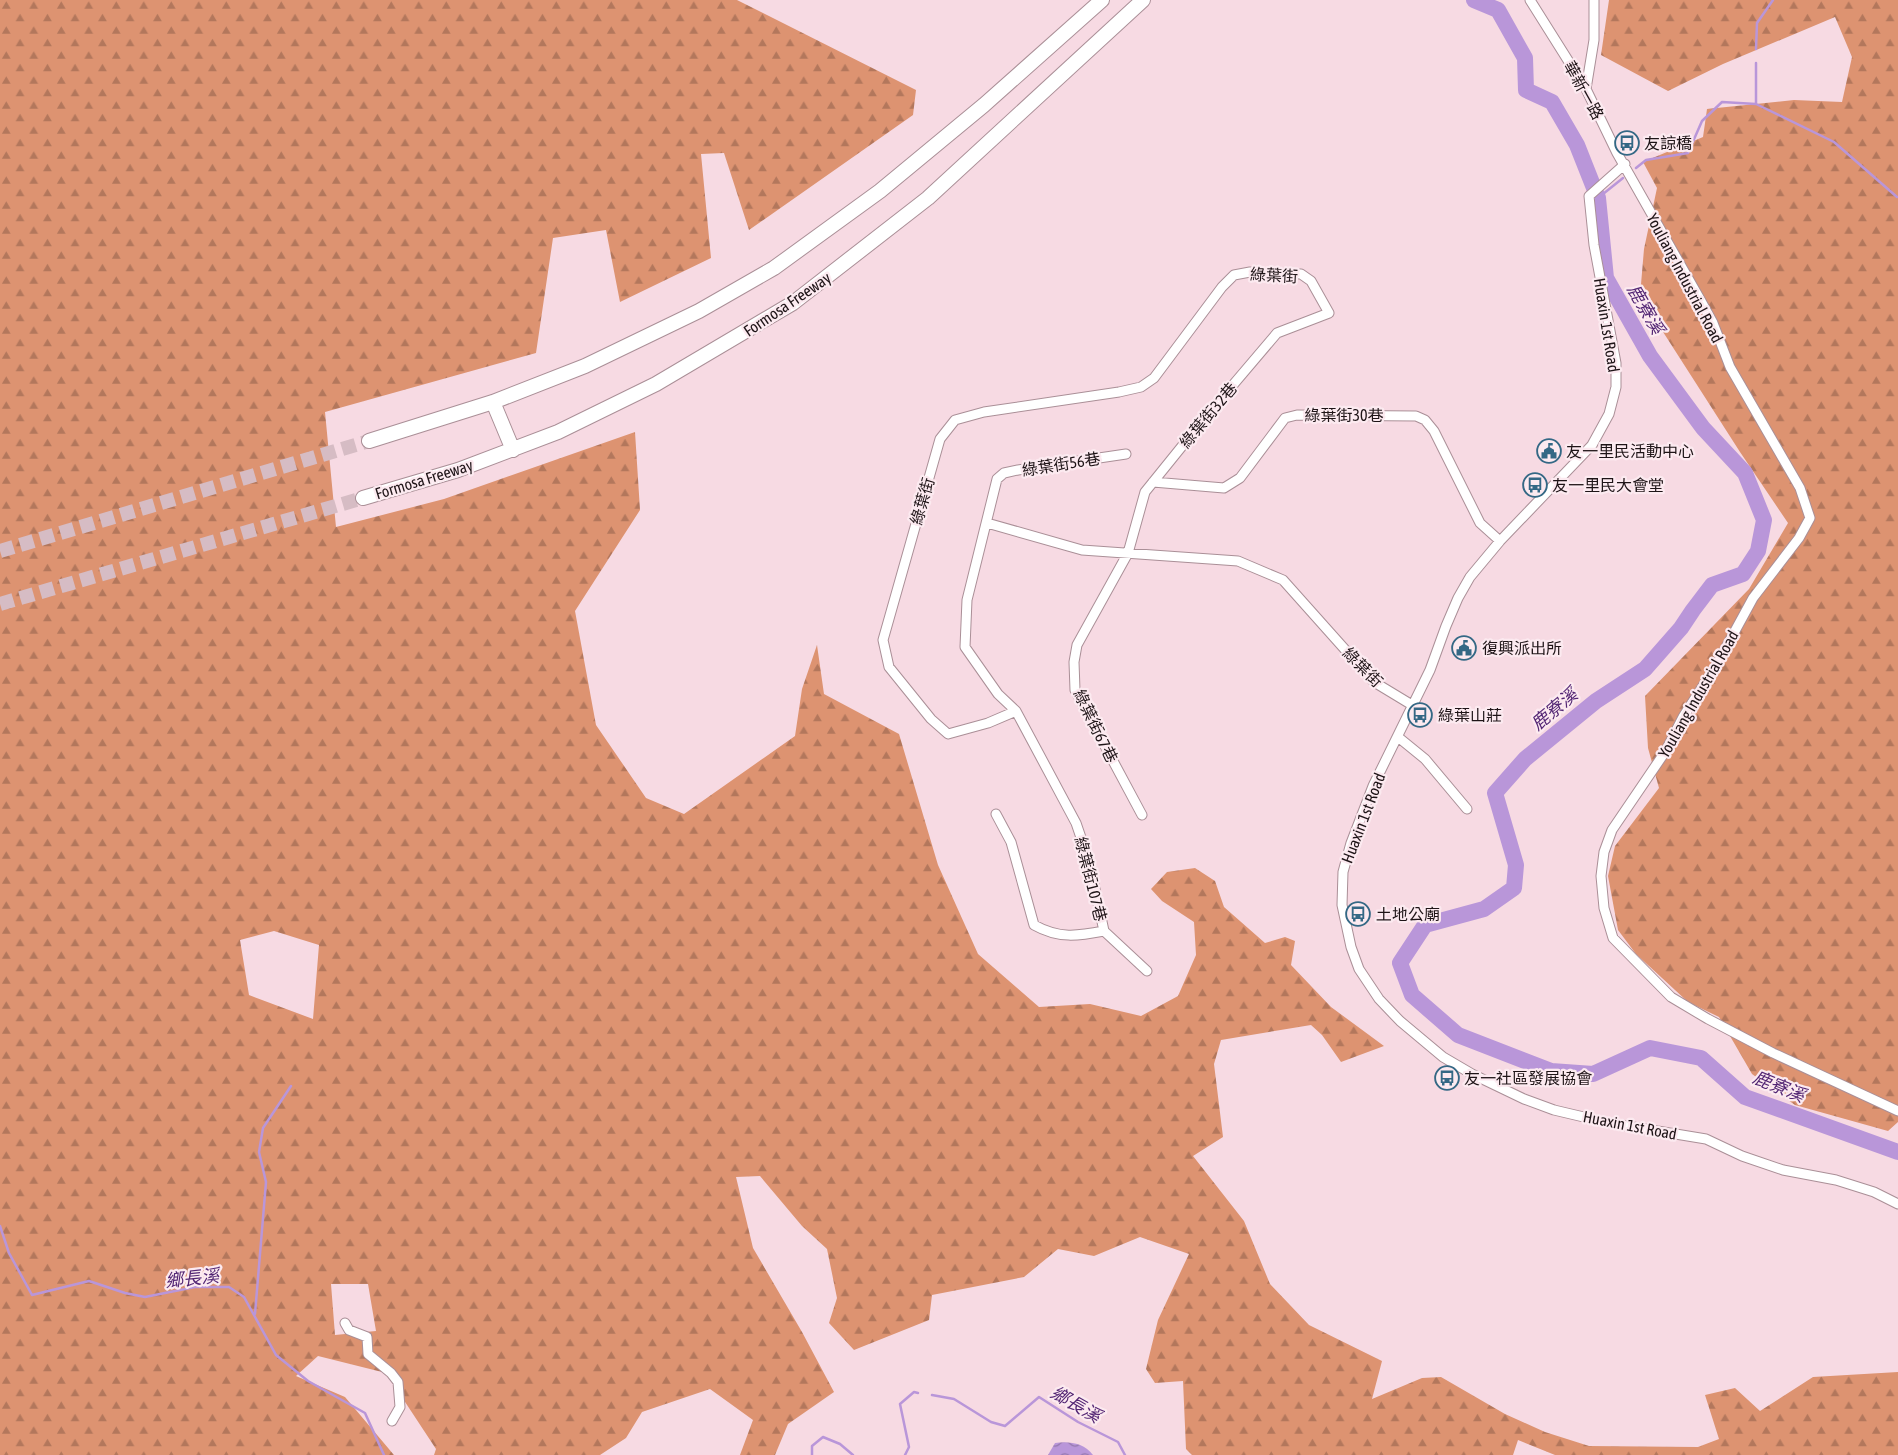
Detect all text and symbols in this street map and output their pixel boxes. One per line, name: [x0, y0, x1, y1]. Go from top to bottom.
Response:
street label: 華新一路: [1561, 58, 1607, 122]
bus stop icon: 友諒橋: [1614, 130, 1640, 156]
place label: 友諒橋: [1644, 134, 1692, 152]
street label: Youliang Industrial Road: [1642, 210, 1727, 346]
street label: 綠葉街: [1250, 265, 1298, 285]
street label: Formosa Freeway: [740, 268, 835, 341]
street label: Huaxin 1st Road: [1591, 277, 1623, 373]
water label: 鹿寮溪: [1623, 280, 1670, 340]
street label: 綠葉街32巷: [1176, 379, 1240, 451]
street label: 綠葉街30巷: [1304, 406, 1384, 424]
public building icon: 友一里民活動中心: [1536, 438, 1562, 464]
place label: 友一里民活動中心: [1566, 442, 1694, 460]
street label: 綠葉街56巷: [1021, 449, 1101, 479]
street label: Formosa Freeway: [373, 455, 476, 503]
bus stop icon: 友一里民大會堂: [1522, 472, 1548, 498]
street label: 綠葉街: [907, 475, 937, 527]
place label: 友一里民大會堂: [1552, 476, 1664, 494]
street label: Youliang Industrial Road: [1654, 627, 1743, 761]
public building icon: 復興派出所: [1451, 635, 1477, 661]
place label: 復興派出所: [1482, 639, 1562, 657]
street label: 綠葉街: [1340, 644, 1386, 690]
water label: 鹿寮溪: [1527, 682, 1584, 734]
street label: 綠葉街67巷: [1071, 687, 1121, 765]
bus stop icon: 綠葉山莊: [1407, 702, 1433, 728]
place label: 綠葉山莊: [1438, 706, 1502, 724]
street label: Huaxin 1st Road: [1338, 770, 1388, 866]
street label: 綠葉街107巷: [1072, 835, 1110, 923]
bus stop icon: 土地公廟: [1345, 901, 1371, 927]
place label: 土地公廟: [1376, 905, 1440, 923]
bus stop icon: 友一社區發展協會: [1434, 1065, 1460, 1091]
water label: 鹿寮溪: [1750, 1066, 1811, 1107]
place label: 友一社區發展協會: [1464, 1069, 1592, 1087]
street label: Huaxin 1st Road: [1582, 1107, 1678, 1143]
water label: 鄉長溪: [164, 1264, 223, 1291]
water label: 鄉長溪: [1047, 1381, 1107, 1428]

